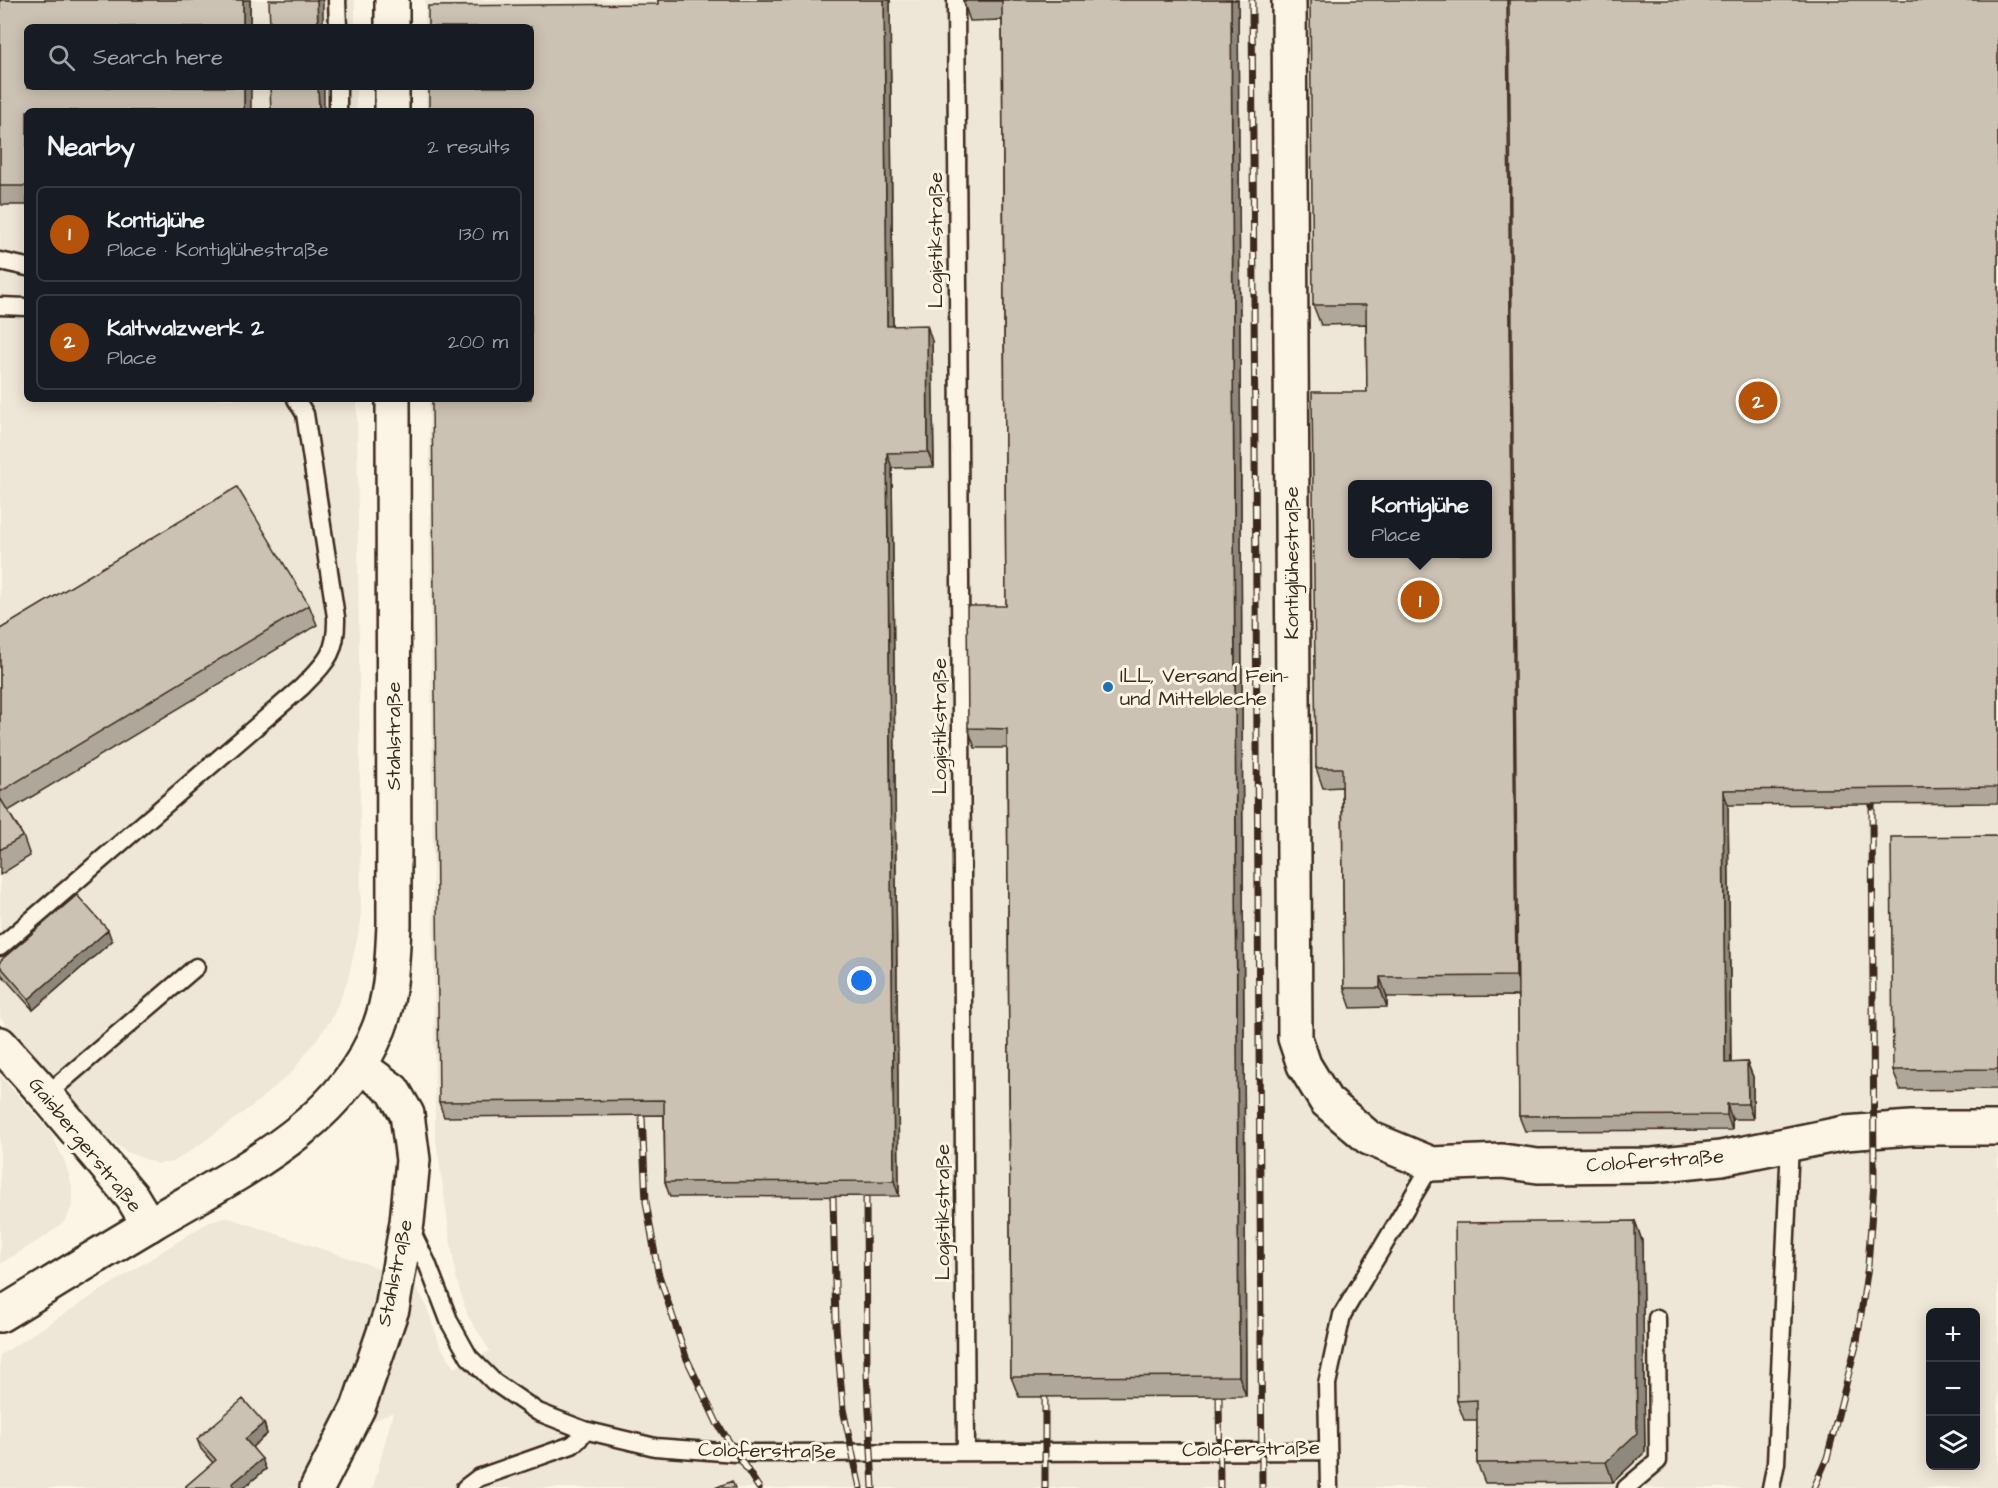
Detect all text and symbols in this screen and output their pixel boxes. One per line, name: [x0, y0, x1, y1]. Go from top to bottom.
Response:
search box: [24, 24, 534, 90]
icon: search: [45, 41, 78, 74]
text: Search here: [93, 42, 223, 73]
text: Nearby: [48, 129, 135, 165]
text: 2 results: [427, 133, 510, 161]
street label: Logistikstraße: [922, 172, 951, 308]
text: Kontiglühe: [107, 205, 205, 236]
text: 1: [68, 220, 71, 248]
text: 130 m: [459, 220, 508, 248]
text: Place · Kontiglühestraße: [107, 236, 329, 264]
text: Kaltwalzwerk 2: [107, 313, 264, 344]
text: 2: [64, 328, 75, 356]
text: 200 m: [448, 328, 508, 356]
text: Place: [107, 344, 157, 372]
pin: 2: [1738, 378, 1778, 424]
popup: [1348, 480, 1492, 558]
street label: Kontiglühestraße: [1278, 486, 1307, 640]
text: Kontiglühe: [1371, 490, 1469, 521]
text: Place: [1371, 521, 1421, 549]
pin: 1: [1400, 578, 1440, 622]
street label: Logistikstraße: [926, 658, 955, 794]
place label: ILL, Versand Fein- und Mittelbleche: [1120, 662, 1289, 713]
marker: ILL, Versand Fein- und Mittelbleche: [1101, 680, 1115, 694]
street label: Stahlstraße: [380, 682, 408, 790]
your location: [847, 966, 876, 995]
street label: Gaisbergerstraße: [21, 1071, 148, 1219]
street label: Coloferstraße: [1585, 1142, 1725, 1180]
street label: Logistikstraße: [929, 1144, 958, 1280]
street label: Stahlstraße: [370, 1217, 420, 1329]
map controls: [1926, 1308, 1980, 1470]
button: +: [1926, 1308, 1980, 1362]
button: −: [1926, 1362, 1980, 1416]
button: layers: [1926, 1416, 1980, 1470]
street label: Coloferstraße: [1182, 1434, 1320, 1464]
street label: Coloferstraße: [698, 1436, 836, 1466]

